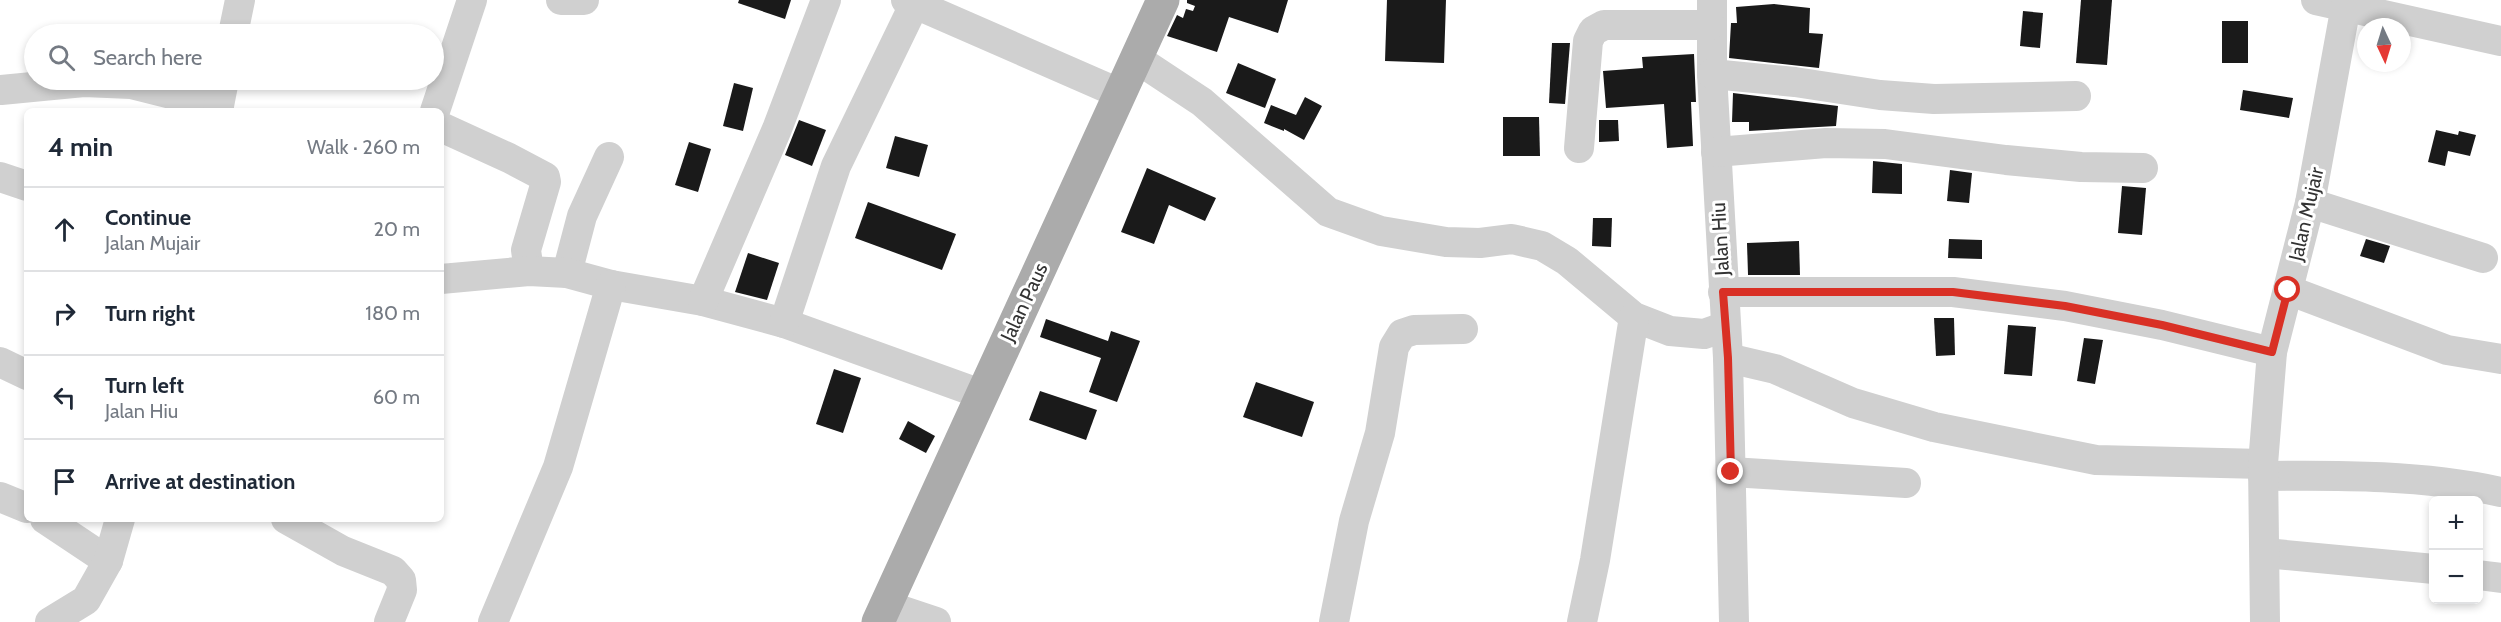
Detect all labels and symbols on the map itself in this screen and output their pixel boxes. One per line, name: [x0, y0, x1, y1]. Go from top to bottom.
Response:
north arrow: [2357, 18, 2411, 72]
street label: Jalan Mujair: [2283, 164, 2329, 264]
street label: Jalan Hiu: [1706, 202, 1734, 277]
street label: Jalan Paus: [995, 259, 1053, 346]
route start: [2274, 276, 2300, 302]
route end: [1717, 458, 1743, 484]

